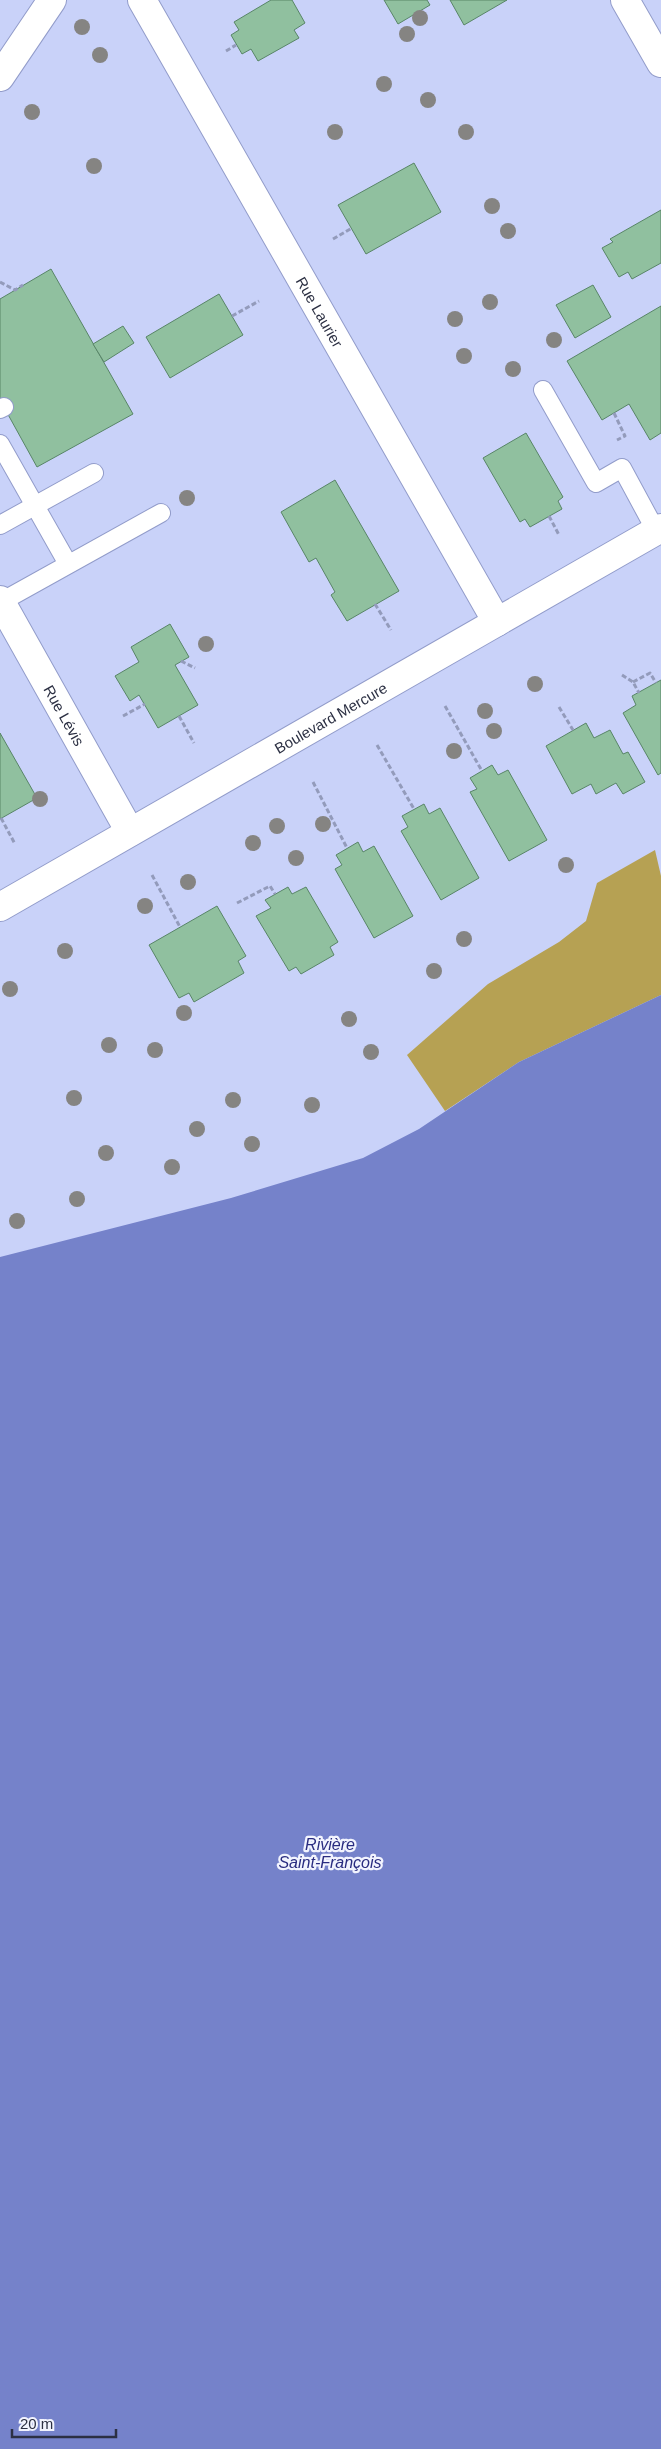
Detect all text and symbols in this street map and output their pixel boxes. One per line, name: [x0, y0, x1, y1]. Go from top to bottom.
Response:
street label: Rue Laurier: [293, 274, 347, 350]
street label: Boulevard Mercure: [271, 679, 390, 756]
street label: Rue Lévis: [41, 682, 88, 748]
water label: Rivière Saint-François: [278, 1836, 382, 1871]
scale bar: [12, 2406, 116, 2438]
text: 20 m: [20, 2415, 53, 2432]

